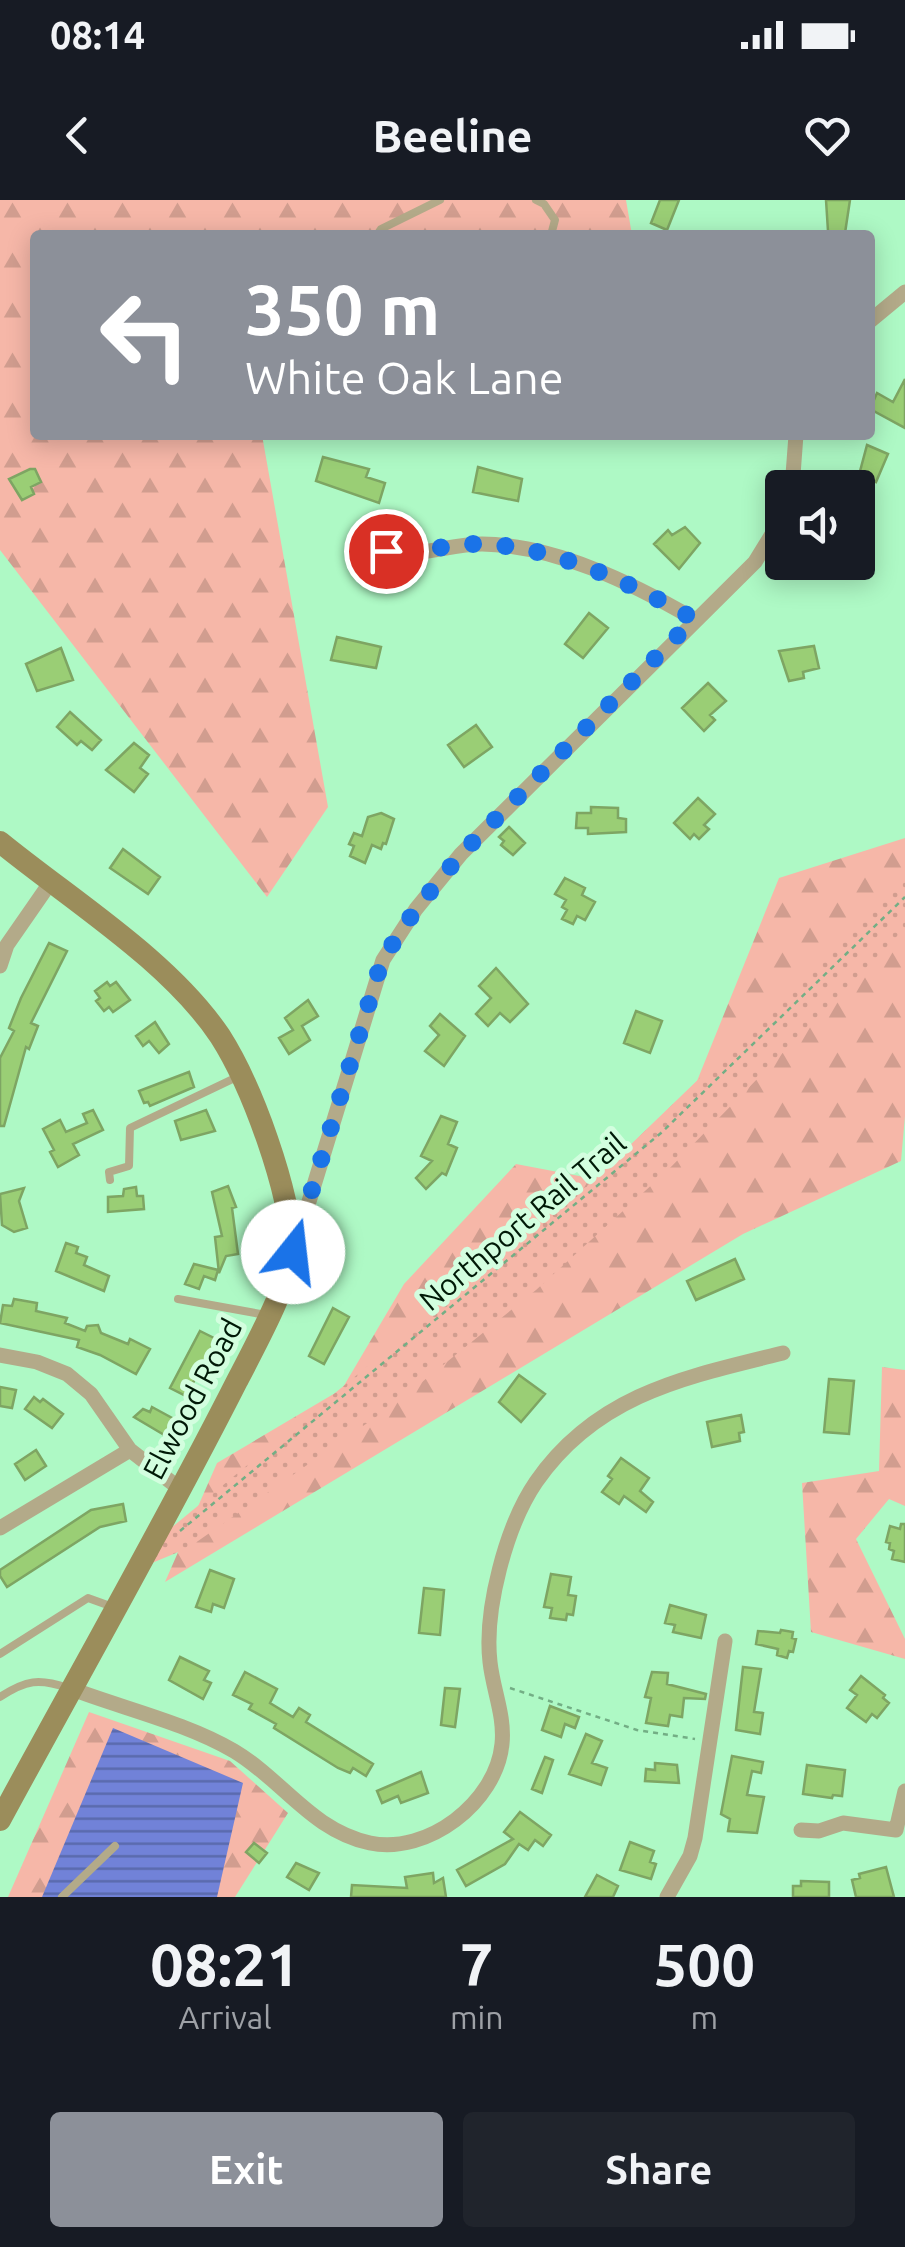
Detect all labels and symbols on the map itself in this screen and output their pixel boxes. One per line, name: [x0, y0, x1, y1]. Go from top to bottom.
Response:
pin: [344, 509, 429, 594]
street label: Northport Rail Trail: [413, 1125, 632, 1317]
position arrow: [241, 1200, 345, 1304]
street label: Elwood Road: [136, 1313, 249, 1484]

